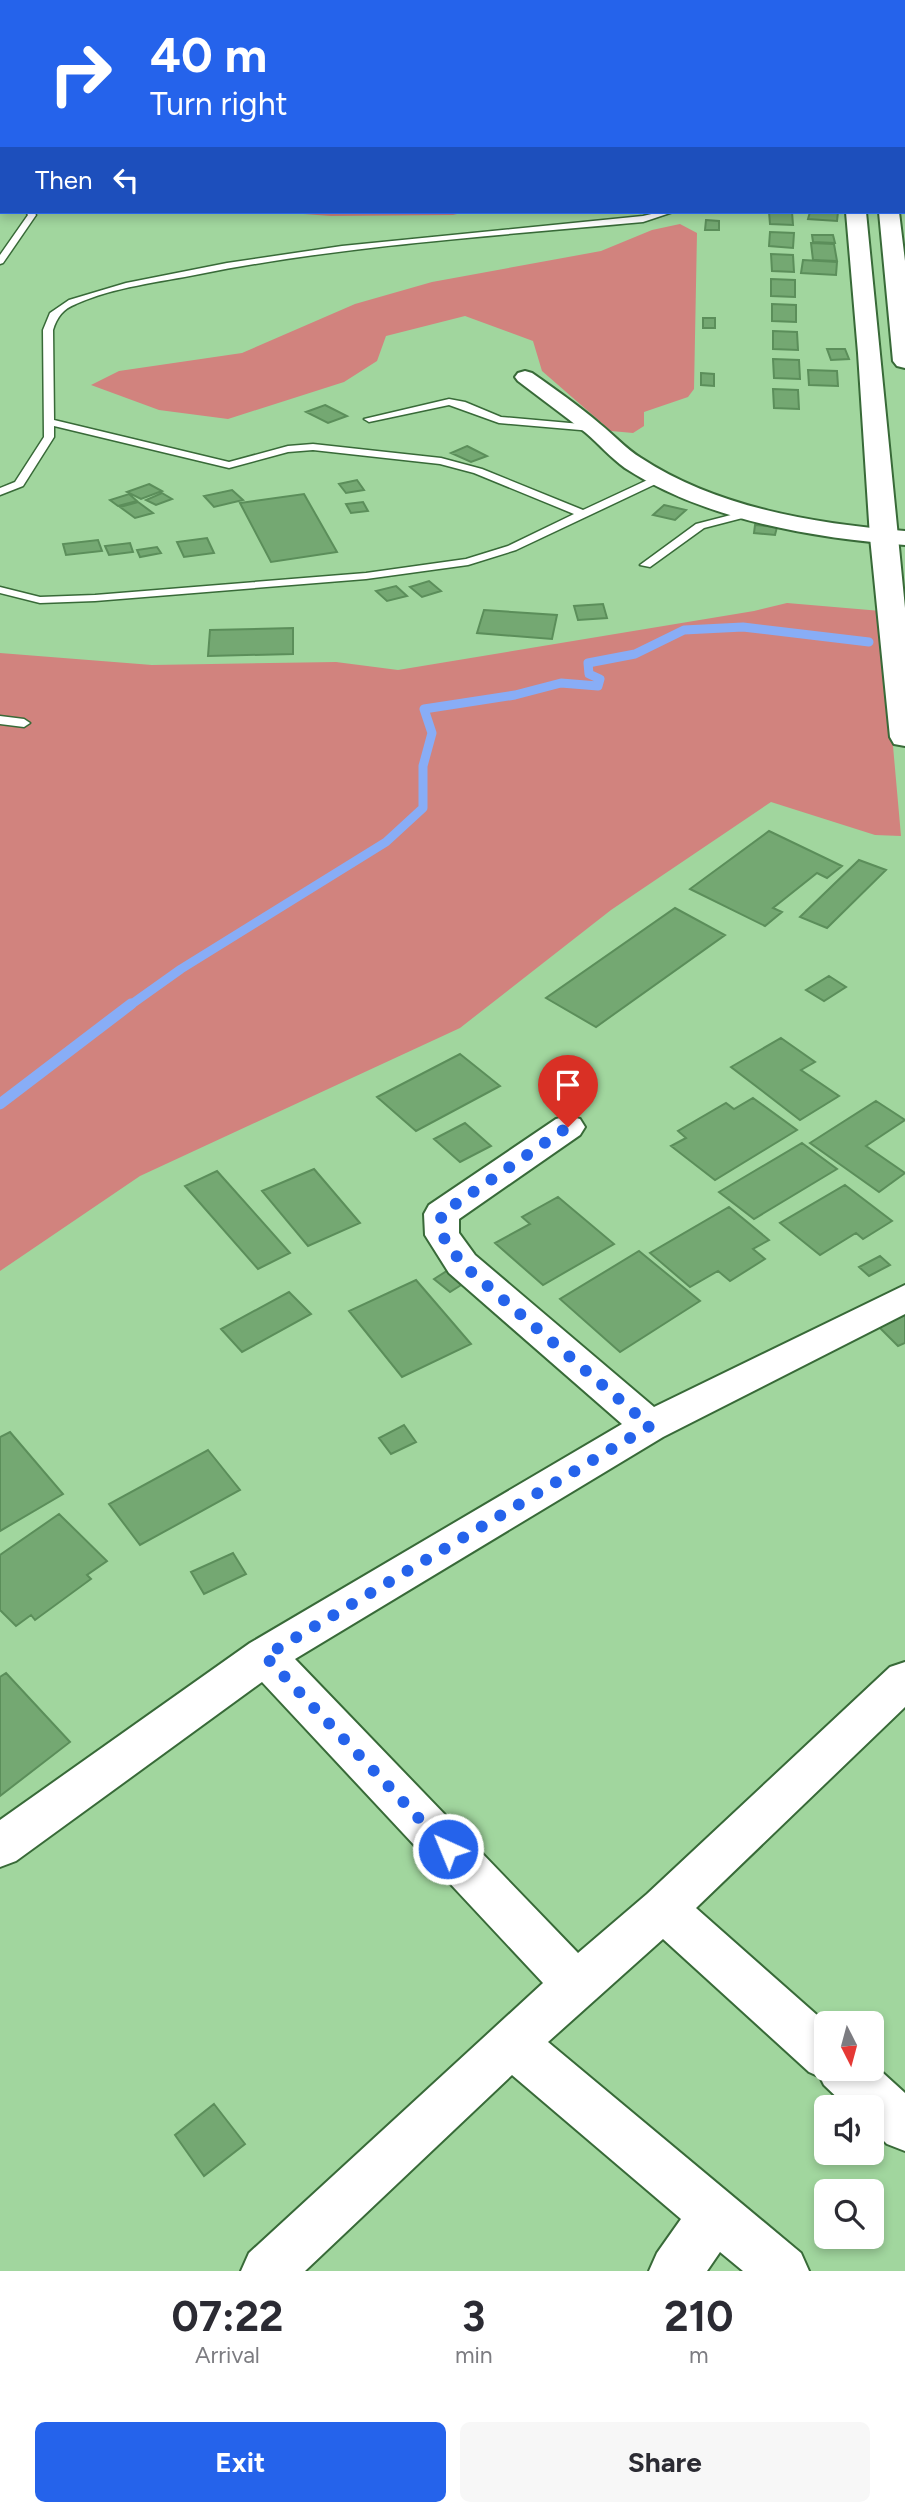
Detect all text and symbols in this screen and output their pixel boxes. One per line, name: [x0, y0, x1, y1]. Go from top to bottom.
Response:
text: 40 m: [150, 25, 267, 84]
icon: right: [35, 28, 126, 119]
text: Turn right: [150, 85, 288, 123]
icon: left: [107, 161, 145, 199]
text: Then: [35, 164, 93, 196]
pin: [538, 1055, 598, 1127]
icon: arrive: [549, 1066, 587, 1104]
position arrow: [411, 1812, 485, 1886]
north arrow: [814, 2011, 884, 2081]
map controls: [814, 2011, 884, 2249]
button: sound: [814, 2095, 884, 2165]
button: search: [814, 2179, 884, 2249]
text: 07:22: [172, 2291, 283, 2342]
text: 3: [462, 2291, 485, 2342]
text: 210: [664, 2291, 733, 2342]
text: Arrival: [195, 2341, 260, 2369]
text: min: [455, 2341, 493, 2369]
text: m: [689, 2341, 709, 2369]
button: Exit: [35, 2422, 446, 2502]
button: Share: [460, 2422, 870, 2502]

